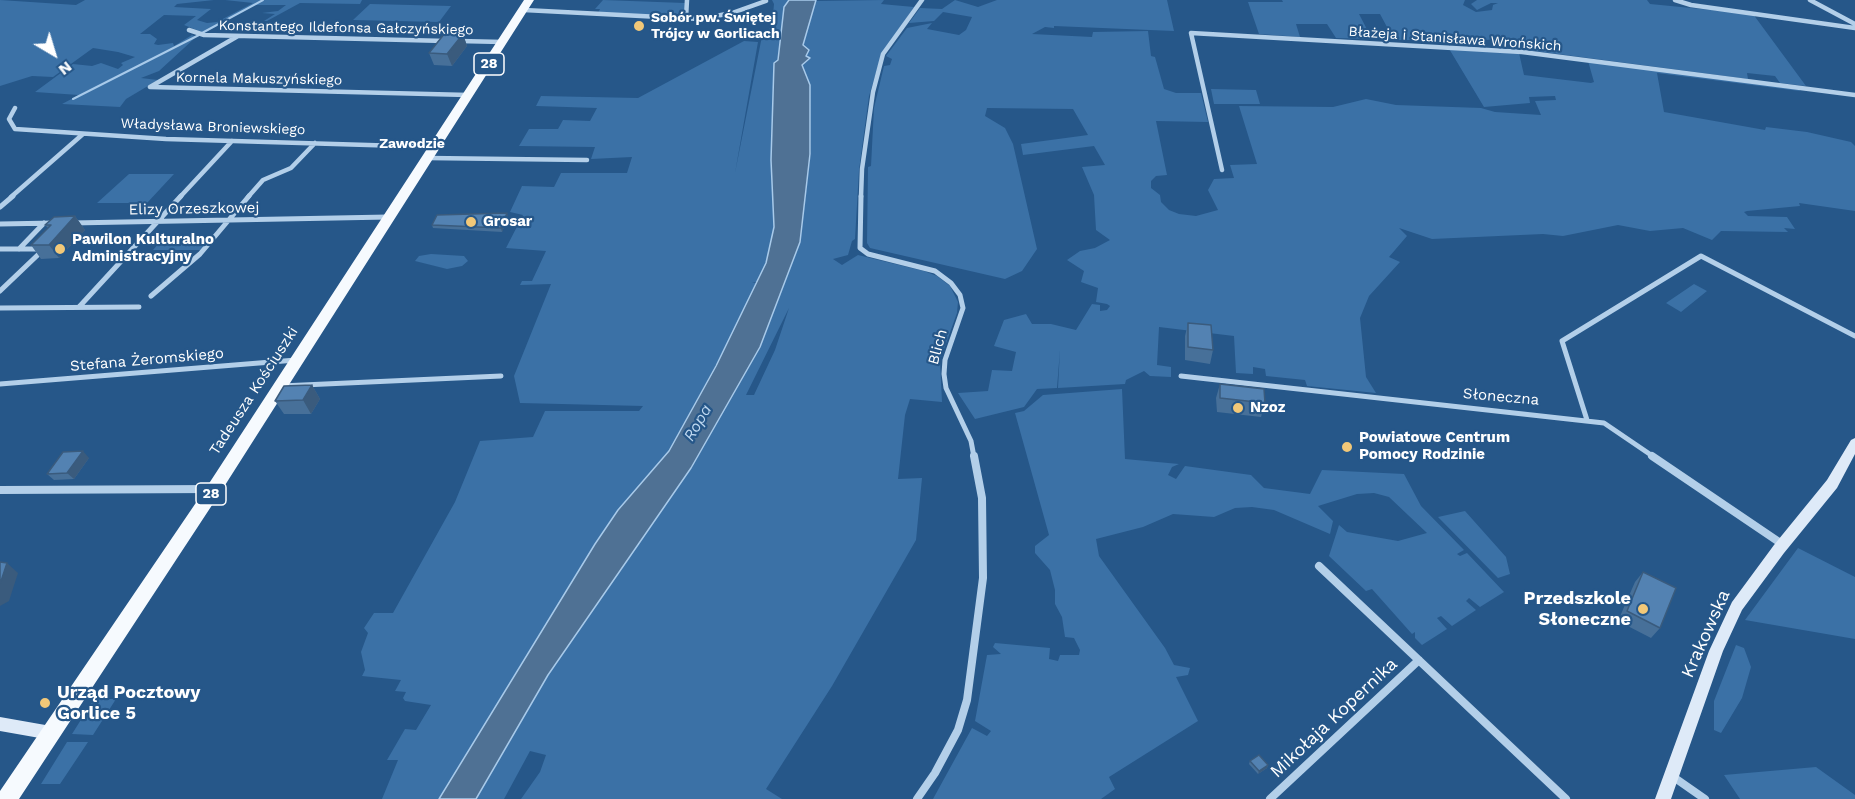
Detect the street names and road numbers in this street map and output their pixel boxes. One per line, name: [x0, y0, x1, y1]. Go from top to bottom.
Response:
street label: Konstantego Ildefonsa Gałczyńskiego: [218, 17, 474, 39]
street label: Błażeja i Stanisława Wrońskich: [1348, 23, 1562, 55]
road number: 28: [474, 53, 504, 75]
street label: Kornela Makuszyńskiego: [176, 69, 342, 89]
street label: Władysława Broniewskiego: [120, 115, 306, 139]
street label: Elizy Orzeszkowej: [129, 199, 259, 219]
street label: Tadeusza Kościuszki: [206, 324, 302, 458]
street label: Blich: [925, 327, 951, 367]
street label: Stefana Żeromskiego: [69, 344, 225, 376]
street label: Słoneczna: [1462, 385, 1540, 409]
road number: 28: [196, 483, 226, 505]
street label: Krakowska: [1677, 587, 1735, 681]
street label: Mikołaja Kopernika: [1266, 654, 1402, 782]

